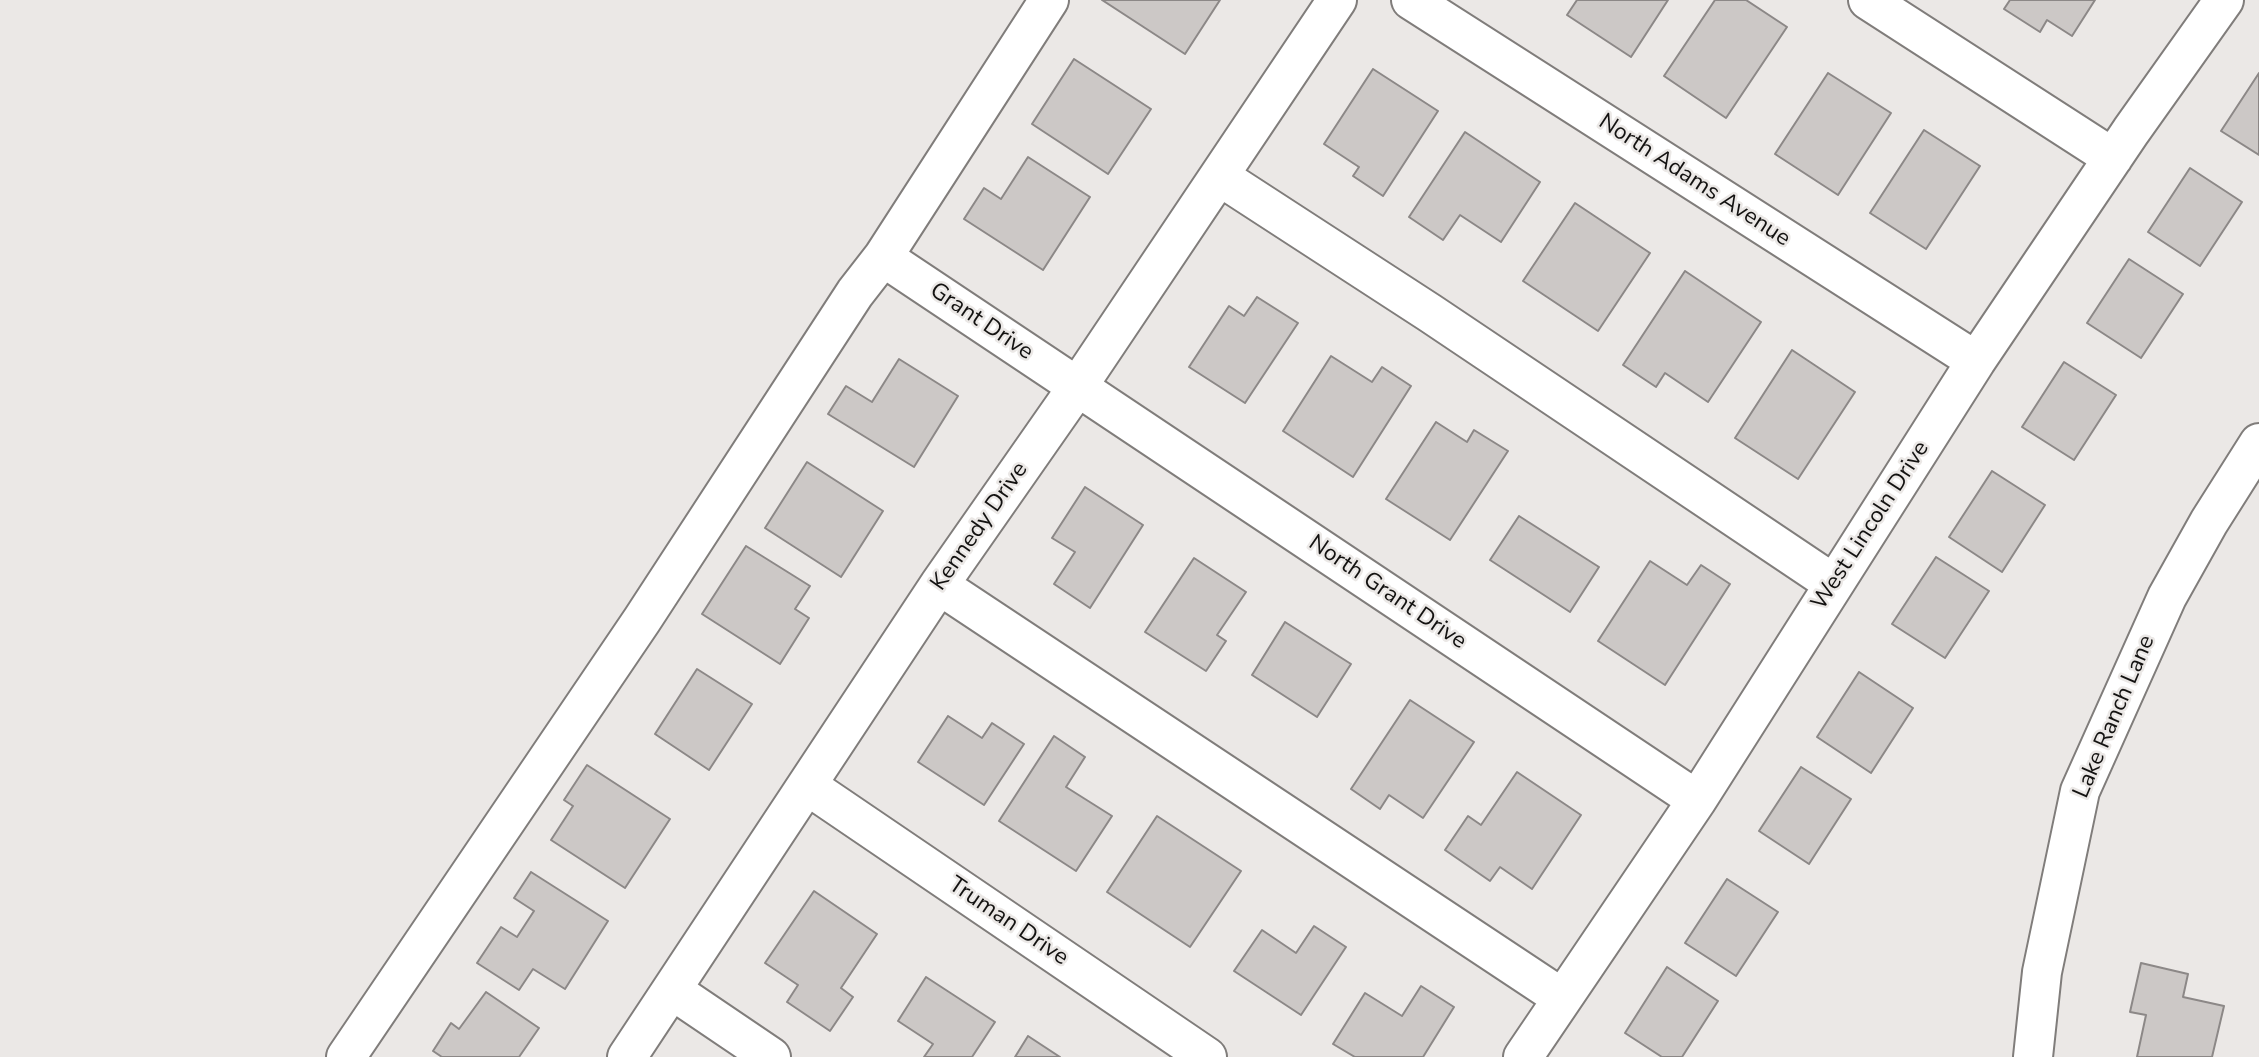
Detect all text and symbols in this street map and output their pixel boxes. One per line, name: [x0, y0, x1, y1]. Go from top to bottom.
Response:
street label: North Adams Avenue: [1593, 109, 1795, 253]
street label: Grant Drive: [924, 277, 1038, 367]
street label: West Lincoln Drive: [1806, 436, 1936, 616]
street label: Kennedy Drive: [926, 457, 1034, 597]
street label: North Grant Drive: [1303, 530, 1471, 656]
street label: Lake Ranch Lane: [2068, 631, 2162, 803]
street label: Truman Drive: [943, 872, 1073, 972]

